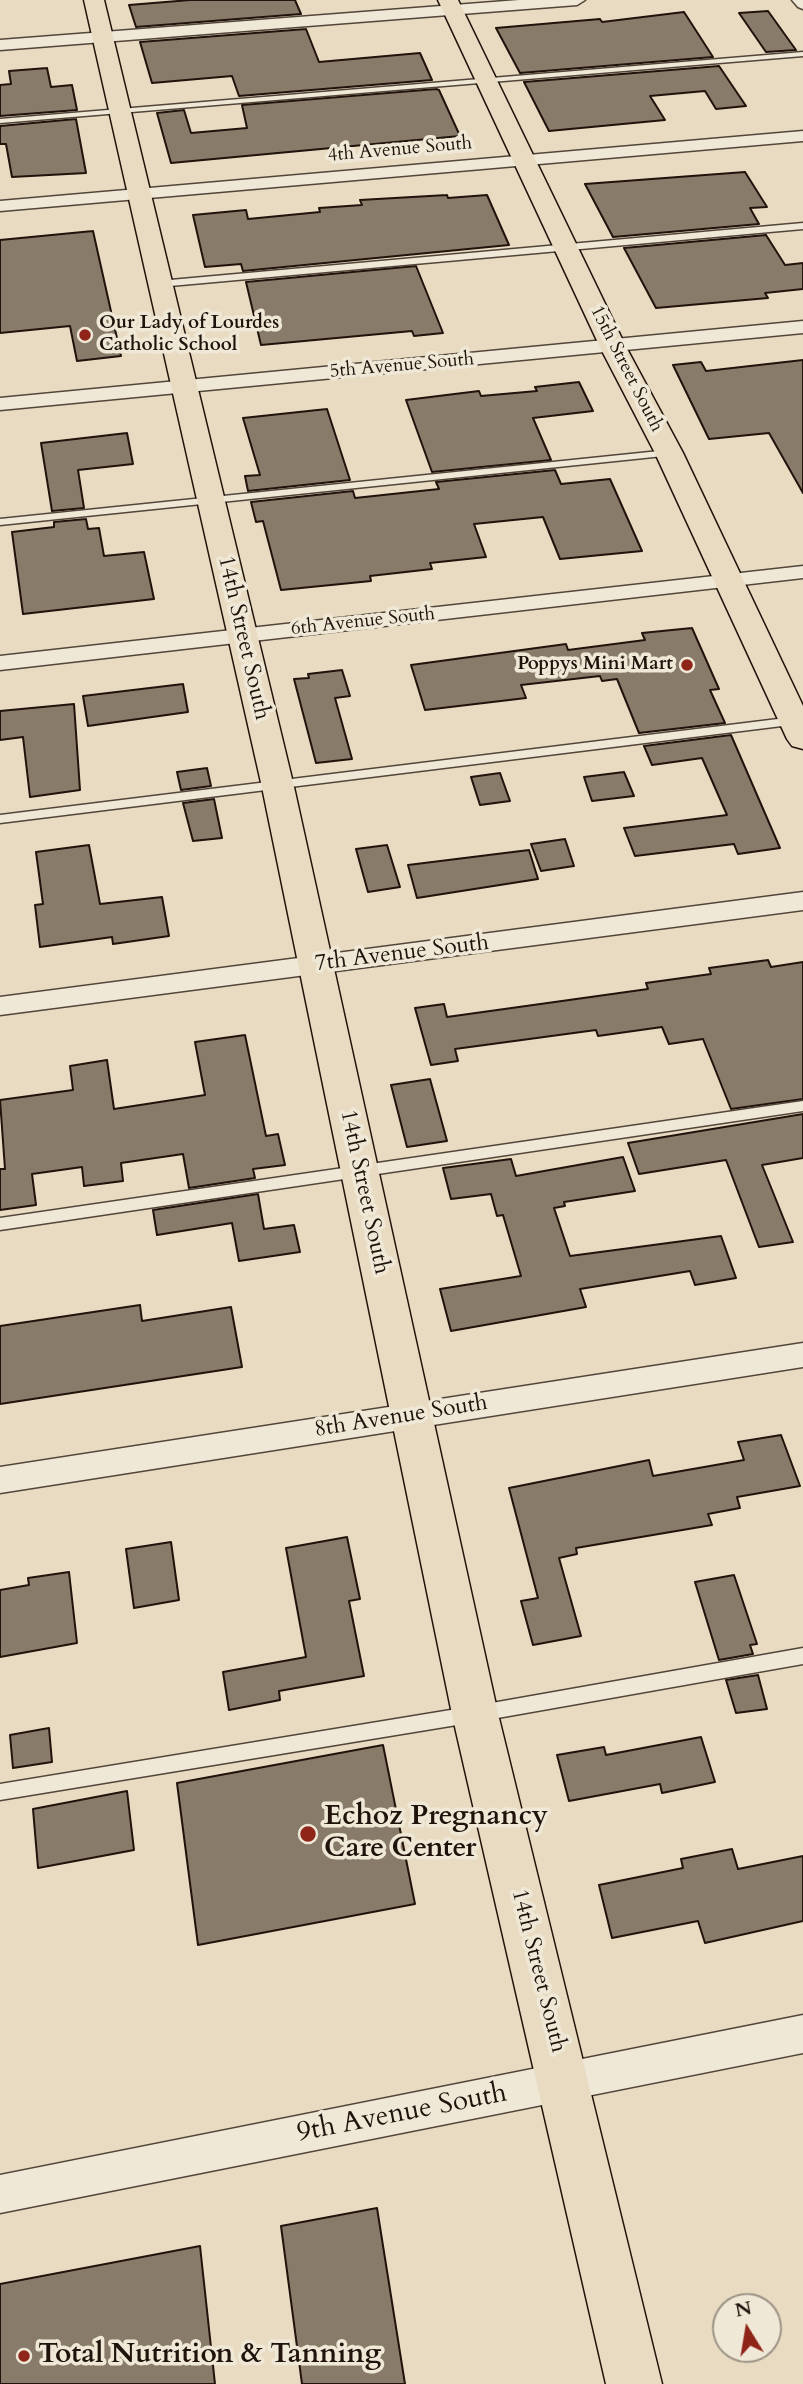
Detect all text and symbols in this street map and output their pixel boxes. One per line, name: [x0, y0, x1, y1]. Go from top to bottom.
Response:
street label: 4th Avenue South: [327, 132, 473, 168]
street label: 15th Street South: [584, 302, 668, 436]
place label: Our Lady of Lourdes Catholic School: [99, 313, 279, 357]
marker: Our Lady of Lourdes Catholic School: [77, 327, 93, 343]
street label: 5th Avenue South: [329, 348, 475, 384]
street label: 14th Street South: [211, 553, 275, 723]
street label: 6th Avenue South: [290, 603, 436, 641]
place label: Poppys Mini Mart: [517, 654, 673, 676]
marker: Poppys Mini Mart: [679, 657, 695, 673]
street label: 7th Avenue South: [313, 930, 491, 978]
street label: 14th Street South: [333, 1107, 395, 1277]
street label: 8th Avenue South: [312, 1390, 490, 1444]
place label: Echoz Pregnancy Care Center: [324, 1801, 548, 1867]
marker: Echoz Pregnancy Care Center: [298, 1824, 318, 1844]
street label: 14th Street South: [504, 1886, 572, 2056]
street label: 9th Avenue South: [294, 2077, 510, 2151]
north arrow: [712, 2293, 782, 2363]
text: N: [733, 2295, 754, 2324]
place label: Total Nutrition & Tanning: [38, 2339, 381, 2373]
marker: Total Nutrition & Tanning: [16, 2348, 32, 2364]

